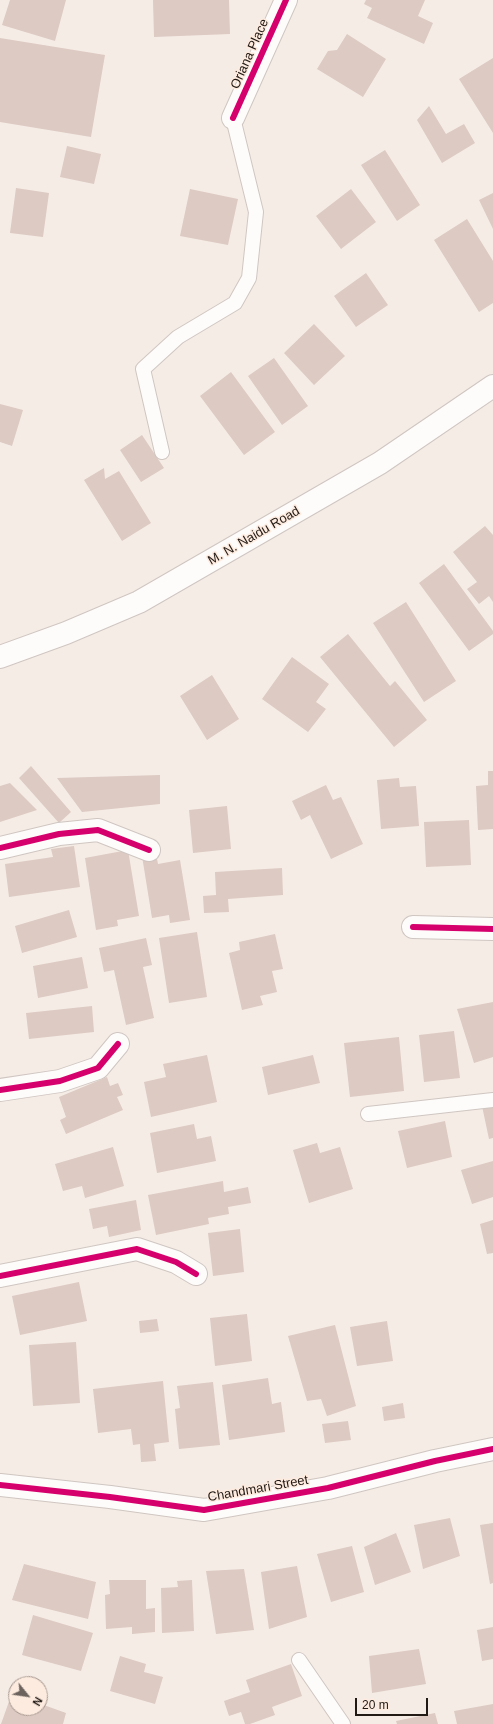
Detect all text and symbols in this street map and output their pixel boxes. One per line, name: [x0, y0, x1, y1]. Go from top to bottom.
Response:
street label: Oriana Place: [228, 17, 272, 91]
street label: M. N. Naidu Road: [205, 503, 303, 569]
street label: Chandmari Street: [206, 1472, 310, 1506]
north arrow: [8, 1676, 48, 1716]
scale bar: [357, 1690, 430, 1716]
text: N: [30, 1695, 45, 1708]
text: 20 m: [362, 1698, 389, 1712]

